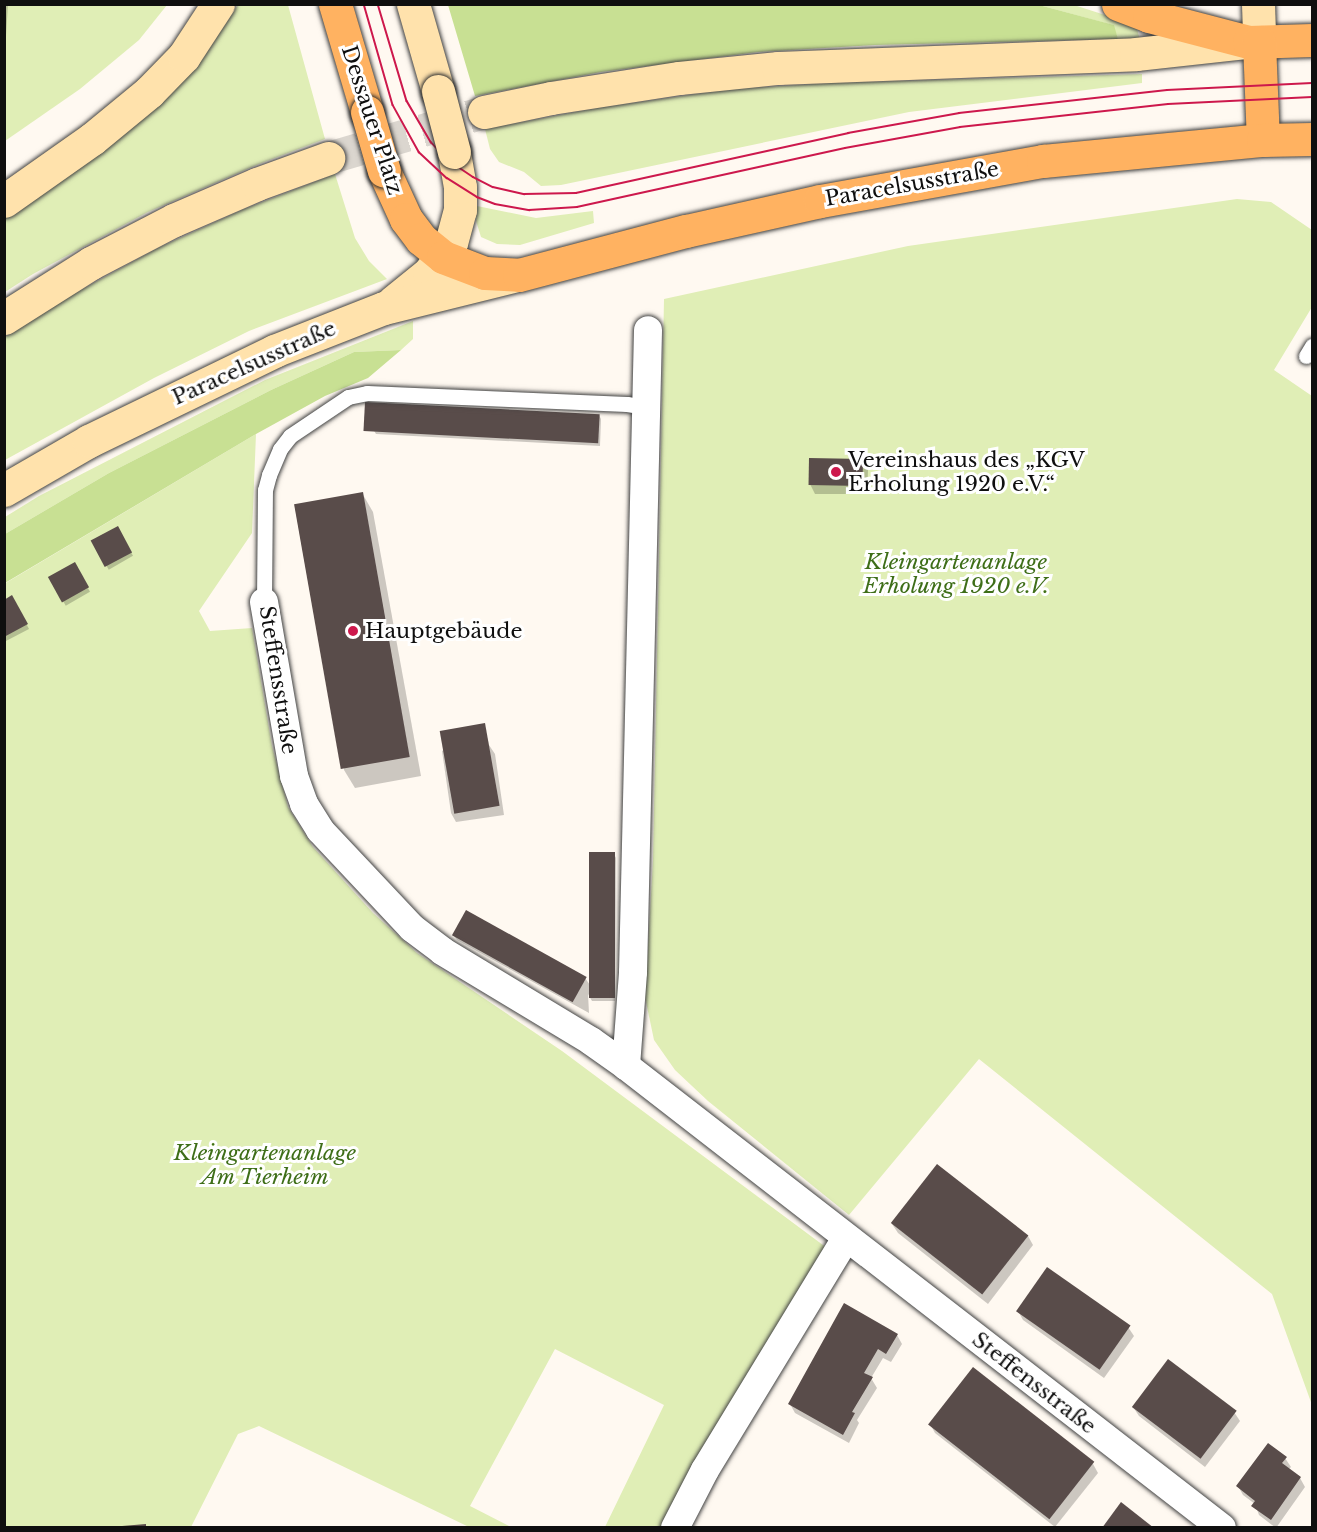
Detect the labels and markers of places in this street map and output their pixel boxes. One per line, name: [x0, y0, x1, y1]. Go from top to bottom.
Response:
place label: Vereinshaus des „KGV Erholung 1920 e.V.“: [848, 447, 1085, 497]
marker: Vereinshaus des „KGV Erholung 1920 e.V.“: [829, 465, 843, 479]
place label: Hauptgebäude: [365, 618, 522, 644]
marker: Hauptgebäude: [346, 624, 360, 638]

